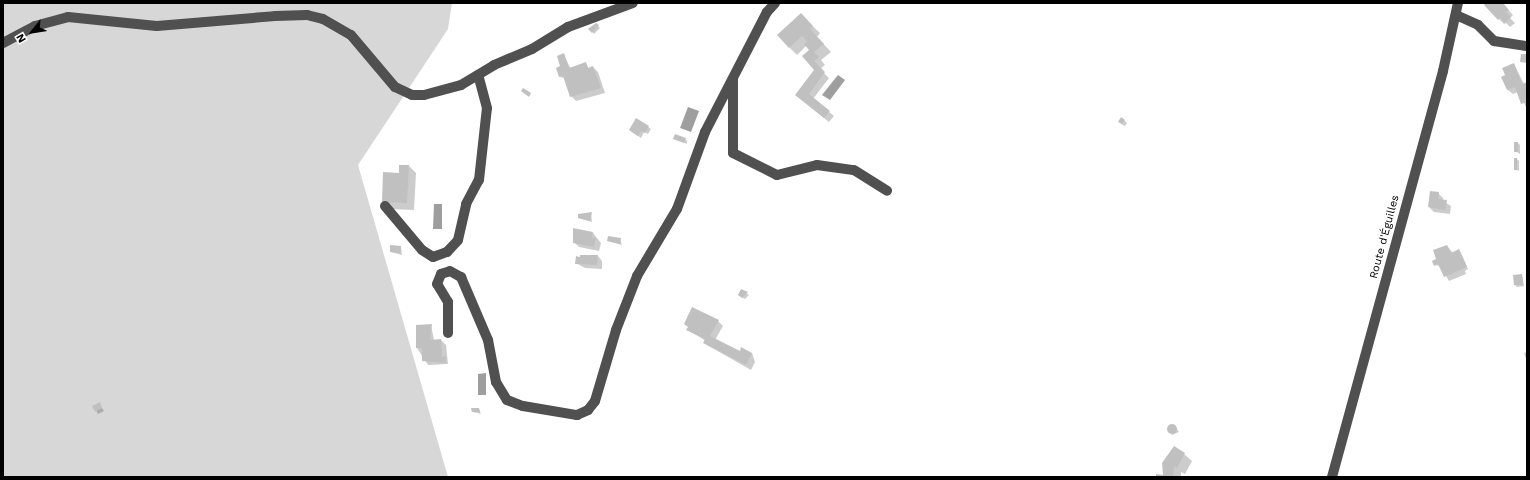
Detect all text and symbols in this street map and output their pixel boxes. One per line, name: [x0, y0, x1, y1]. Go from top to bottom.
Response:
north arrow: [12, 12, 52, 52]
text: N: [14, 31, 29, 45]
street label: Route d'Éguilles: [1367, 194, 1403, 280]

